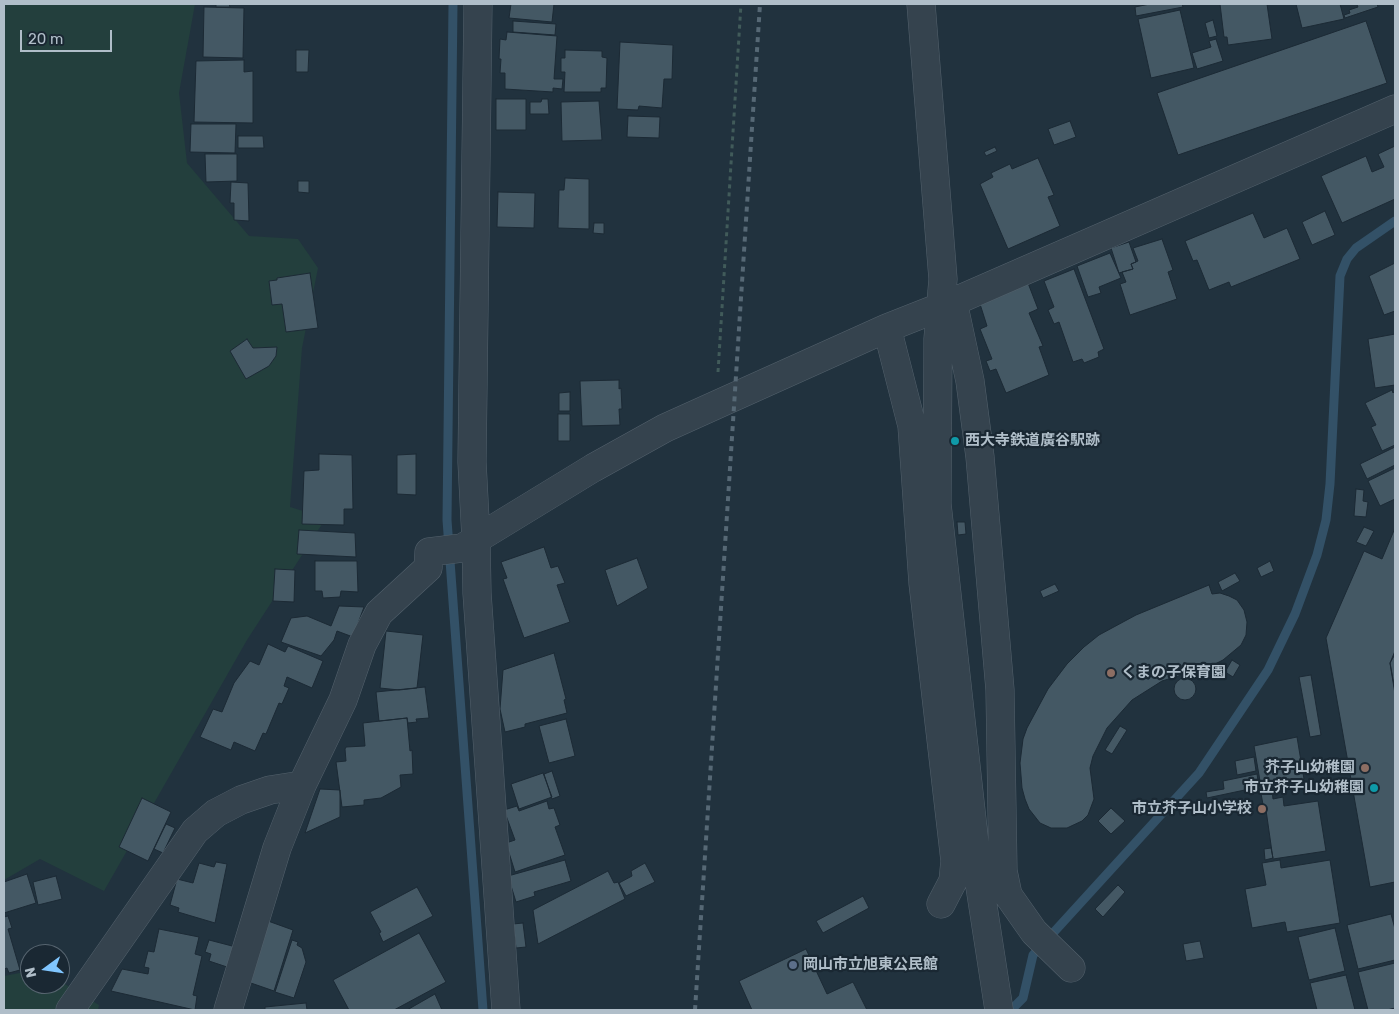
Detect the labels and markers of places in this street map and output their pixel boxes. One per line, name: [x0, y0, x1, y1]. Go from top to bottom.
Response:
place label: 西大寺鉄道廣谷駅跡: [965, 432, 1100, 450]
marker: 西大寺鉄道廣谷駅跡: [949, 435, 961, 447]
place label: くまの子保育園: [1121, 664, 1226, 682]
marker: くまの子保育園: [1105, 667, 1117, 679]
place label: 芥子山幼稚園: [1265, 759, 1355, 777]
marker: 芥子山幼稚園: [1359, 762, 1371, 774]
place label: 市立芥子山幼稚園: [1244, 779, 1364, 797]
marker: 市立芥子山幼稚園: [1368, 782, 1380, 794]
place label: 市立芥子山小学校: [1132, 800, 1252, 818]
marker: 市立芥子山小学校: [1256, 803, 1268, 815]
place label: 岡山市立旭東公民館: [803, 956, 938, 974]
marker: 岡山市立旭東公民館: [787, 959, 799, 971]

